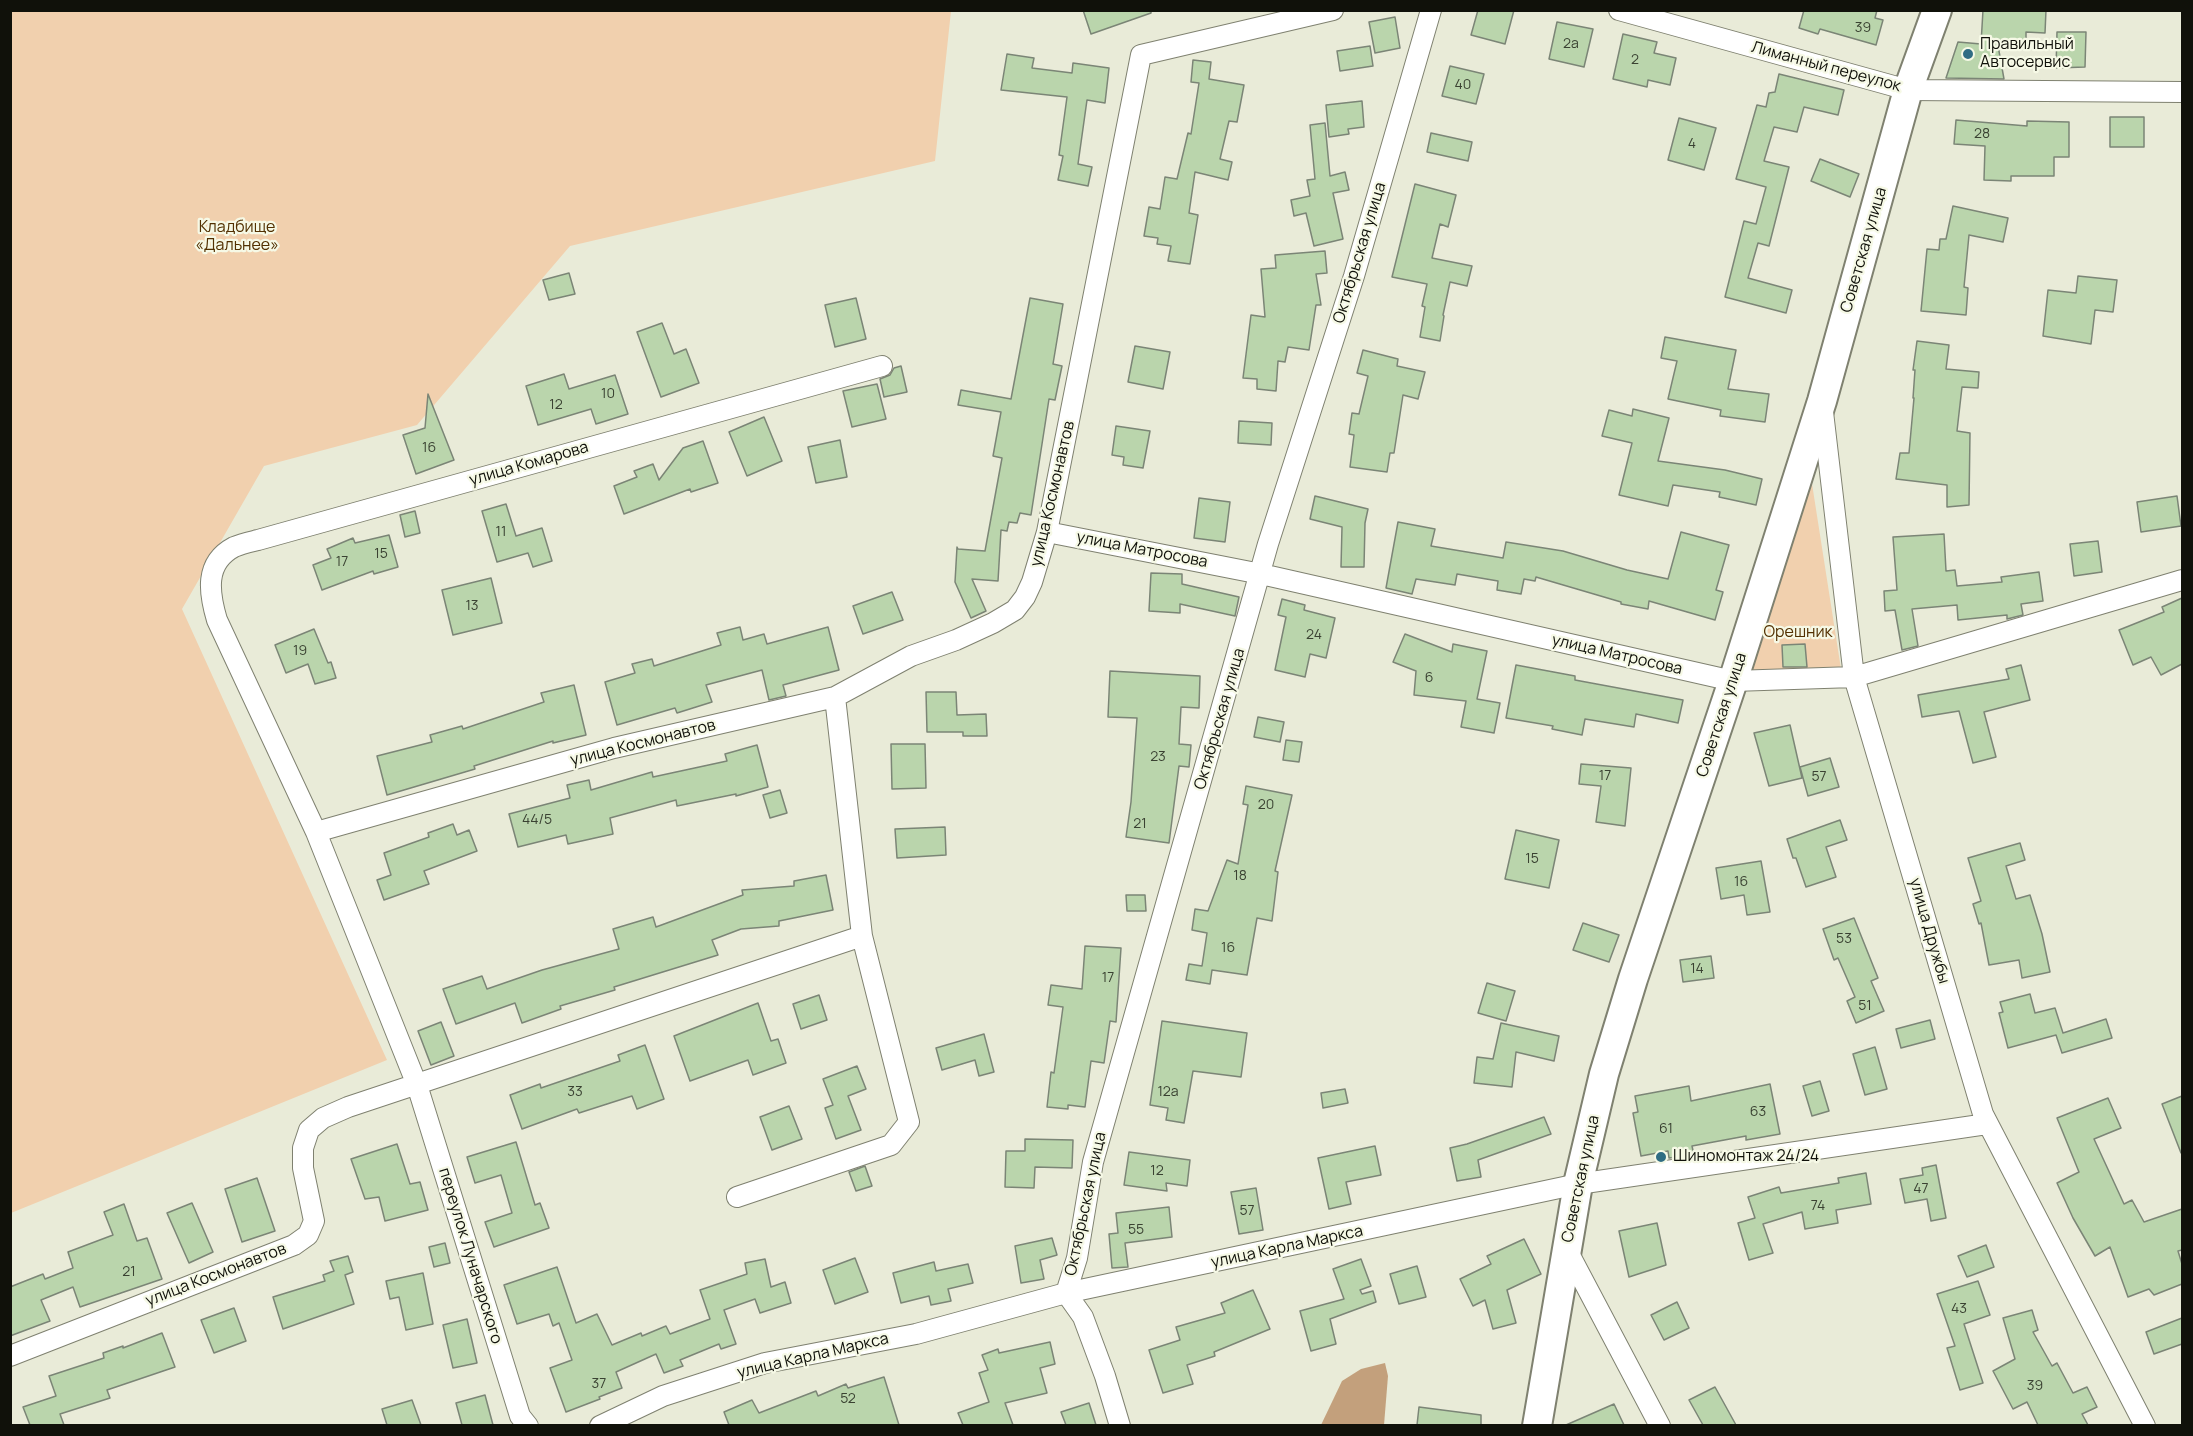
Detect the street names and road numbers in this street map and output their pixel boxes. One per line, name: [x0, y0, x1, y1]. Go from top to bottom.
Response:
street label: Лиманный переулок: [1749, 38, 1903, 96]
street label: Октябрьская улица: [1329, 180, 1391, 326]
street label: Советская улица: [1837, 185, 1891, 315]
street label: улица Космонавтов: [1027, 419, 1079, 569]
street label: улица Комарова: [467, 438, 591, 490]
street label: улица Матросова: [1075, 528, 1209, 572]
street label: улица Матросова: [1550, 631, 1684, 679]
street label: Октябрьская улица: [1191, 646, 1249, 792]
street label: Советская улица: [1693, 650, 1751, 780]
street label: улица Космонавтов: [568, 716, 718, 770]
street label: улица Дружбы: [1905, 876, 1953, 986]
street label: Советская улица: [1558, 1114, 1604, 1244]
street label: Октябрьская улица: [1061, 1130, 1111, 1278]
street label: переулок Луначарского: [434, 1166, 506, 1346]
street label: улица Карла Маркса: [1209, 1222, 1365, 1272]
street label: улица Космонавтов: [143, 1239, 289, 1311]
street label: улица Карла Маркса: [735, 1329, 891, 1383]

